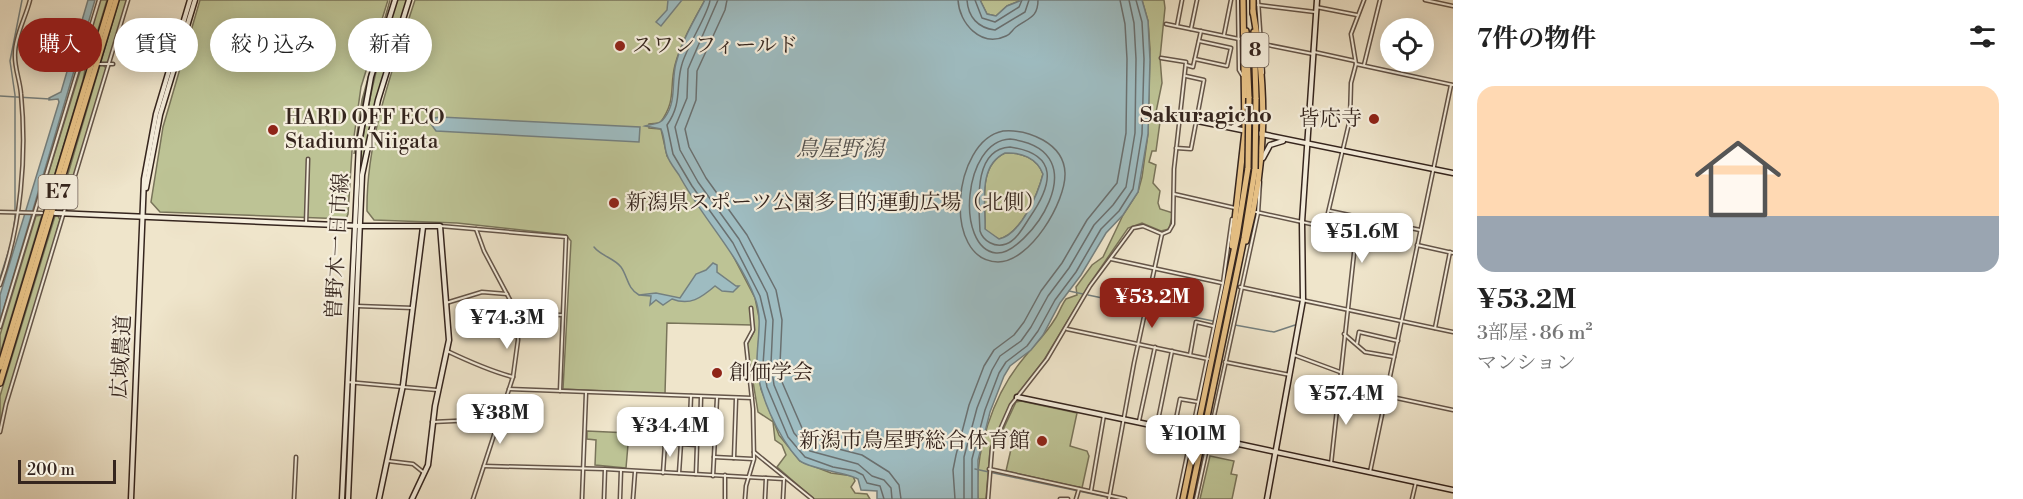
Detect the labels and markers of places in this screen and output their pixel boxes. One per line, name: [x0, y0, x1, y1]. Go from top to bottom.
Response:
place label: スワンフィールド: [632, 33, 798, 59]
marker: スワンフィールド: [613, 39, 627, 53]
place label: HARD OFF ECO Stadium Niigata: [285, 105, 445, 155]
place label: 皆応寺: [1299, 106, 1362, 132]
marker: 皆応寺: [1367, 112, 1381, 126]
marker: HARD OFF ECO Stadium Niigata: [266, 123, 280, 137]
place label: 新潟県スポーツ公園多目的運動広場（北側）: [626, 190, 1045, 216]
marker: 新潟県スポーツ公園多目的運動広場（北側）: [607, 196, 621, 210]
pin: ¥51.6M: [1313, 213, 1411, 264]
pin: ¥53.2M: [1103, 278, 1201, 329]
pin: ¥74.3M: [458, 299, 556, 350]
place label: 創価学会: [729, 360, 813, 386]
marker: 創価学会: [710, 366, 724, 380]
pin: ¥57.4M: [1297, 375, 1395, 426]
pin: ¥38M: [464, 394, 536, 445]
pin: ¥34.4M: [621, 407, 719, 458]
pin: ¥101M: [1151, 415, 1235, 466]
place label: 新潟市鳥屋野総合体育館: [799, 428, 1030, 454]
marker: 新潟市鳥屋野総合体育館: [1035, 434, 1049, 448]

